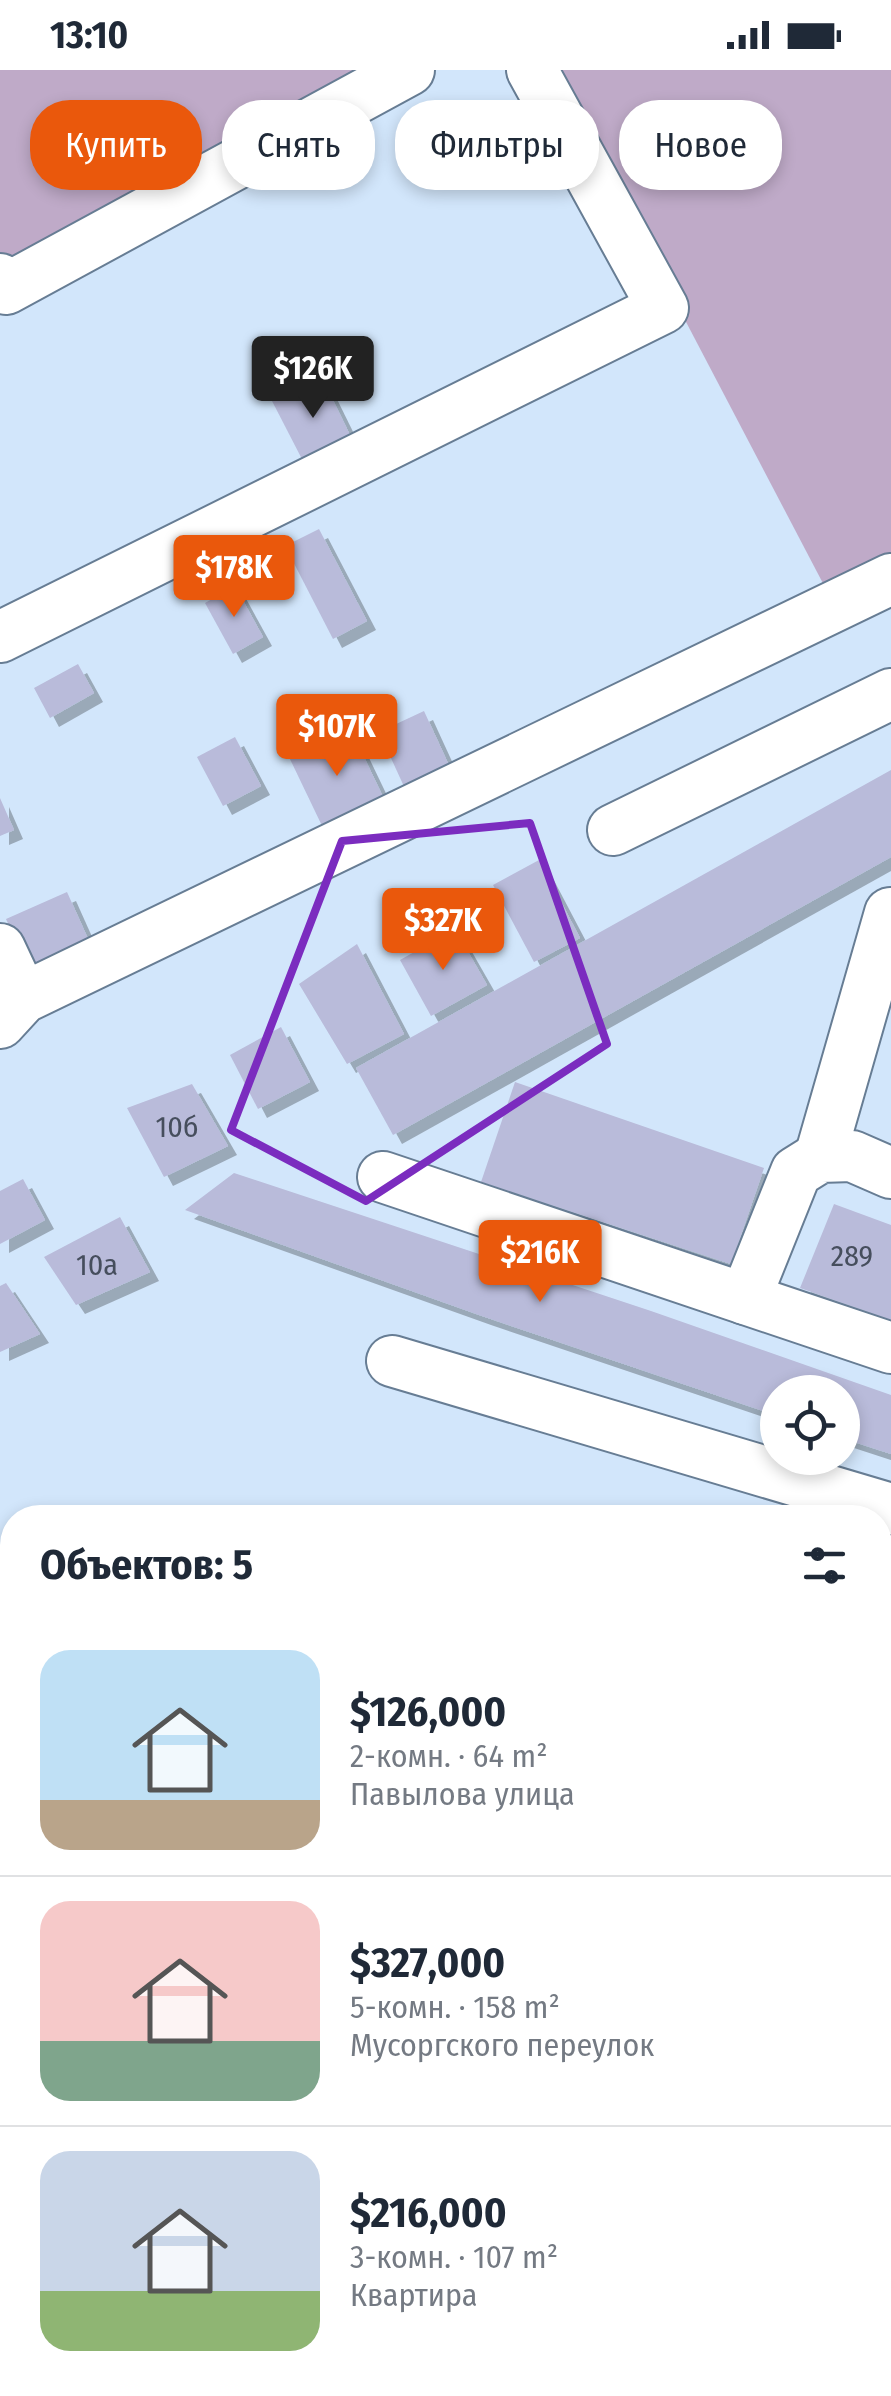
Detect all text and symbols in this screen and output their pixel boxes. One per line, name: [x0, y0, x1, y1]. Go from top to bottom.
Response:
text: 13:10: [50, 12, 128, 58]
chip: Купить: [30, 100, 202, 190]
chip: Снять: [222, 100, 375, 190]
chip: Фильтры: [395, 100, 599, 190]
chip: Новое: [619, 100, 782, 190]
pin: $126K: [243, 336, 383, 421]
text: $126K: [274, 349, 352, 387]
pin: $178K: [164, 535, 304, 620]
text: $178K: [196, 548, 272, 586]
pin: $107K: [267, 694, 407, 779]
text: $107K: [298, 707, 376, 745]
pin: $327K: [373, 888, 513, 973]
text: $327K: [404, 901, 482, 939]
house number: 10б: [156, 1109, 198, 1145]
pin: $216K: [470, 1220, 610, 1305]
text: $216K: [501, 1233, 579, 1271]
house number: 289: [831, 1238, 873, 1274]
house number: 10а: [76, 1247, 118, 1283]
map controls: [760, 1375, 860, 1475]
button: locate: [760, 1375, 860, 1475]
icon: filters: [797, 1538, 852, 1593]
text: Объектов: 5: [40, 1540, 253, 1590]
text: $126,000: [350, 1687, 506, 1737]
icon: home: [120, 1690, 240, 1810]
text: 2-комн. · 64 m²: [350, 1737, 548, 1775]
text: Павылова улица: [350, 1775, 575, 1813]
text: $327,000: [350, 1938, 505, 1988]
icon: home: [120, 1941, 240, 2061]
text: 5-комн. · 158 m²: [350, 1988, 560, 2026]
text: Мусоргского переулок: [350, 2026, 654, 2064]
text: $216,000: [350, 2188, 507, 2238]
icon: home: [120, 2191, 240, 2311]
text: 3-комн. · 107 m²: [350, 2238, 558, 2276]
text: Квартира: [350, 2276, 477, 2314]

